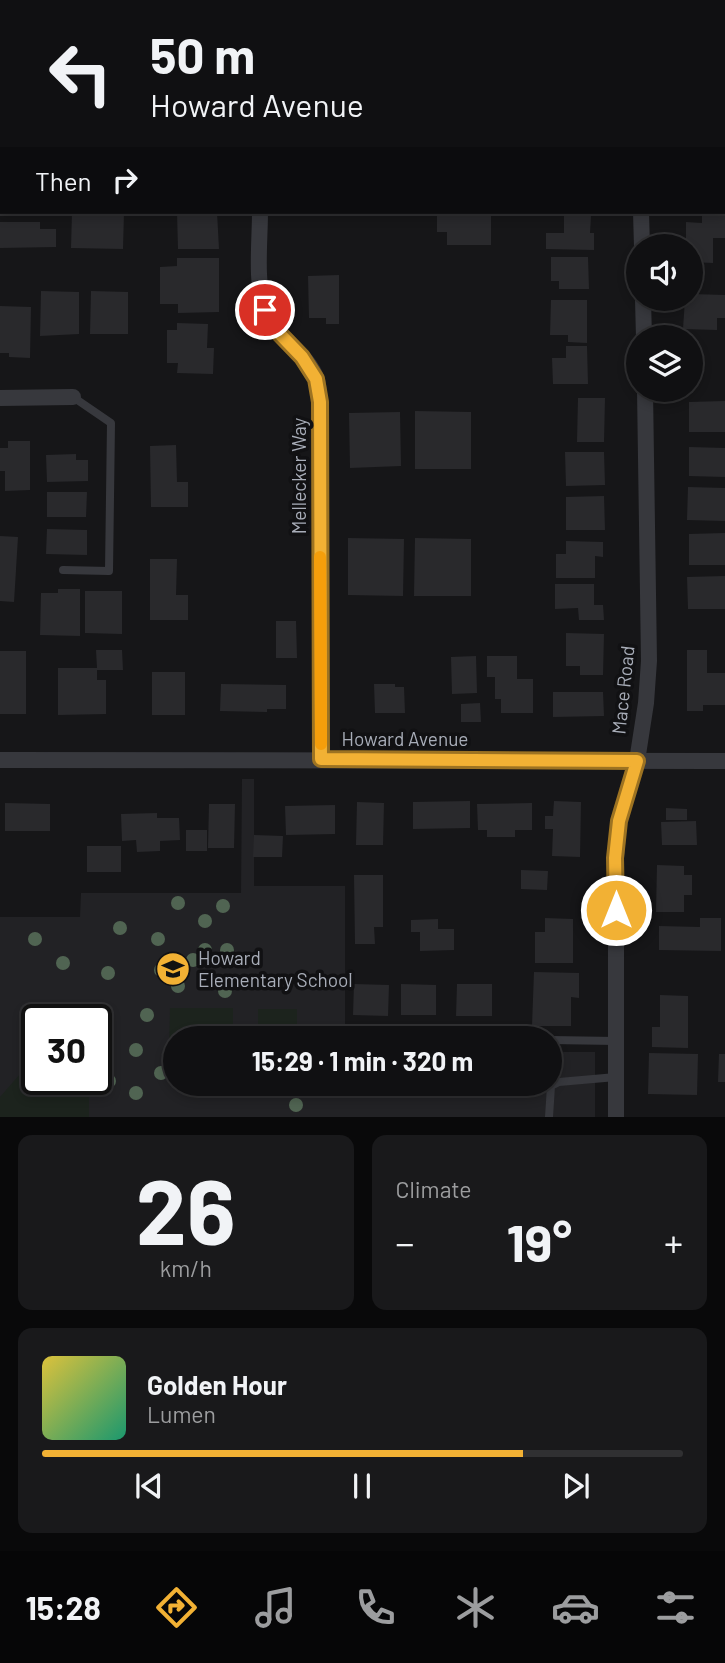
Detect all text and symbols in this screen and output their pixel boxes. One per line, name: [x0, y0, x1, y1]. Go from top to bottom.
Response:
text: 50 m: [150, 25, 255, 84]
icon: left: [35, 28, 126, 119]
text: Howard Avenue: [150, 85, 364, 123]
icon: right: [106, 161, 144, 199]
text: Then: [35, 165, 92, 196]
map controls: [626, 234, 703, 402]
button: sound: [626, 234, 703, 311]
pin: [235, 280, 295, 340]
icon: arrive: [246, 291, 284, 329]
button: layers: [626, 325, 703, 402]
street label: Mellecker Way: [287, 417, 310, 534]
street label: Mace Road: [606, 644, 639, 735]
street label: Howard Avenue: [342, 727, 468, 750]
position arrow: [579, 873, 653, 947]
place label: Howard Elementary School: [198, 946, 353, 991]
school or university icon: Howard Elementary School: [154, 950, 192, 988]
speed limit sign: 30: [21, 1004, 112, 1095]
text: 15:29 · 1 min · 320 m: [252, 1045, 473, 1076]
text: 26: [136, 1154, 236, 1263]
text: Climate: [396, 1175, 472, 1203]
text: 19°: [506, 1210, 572, 1272]
text: −: [396, 1219, 415, 1265]
text: +: [664, 1219, 683, 1265]
text: km/h: [160, 1254, 212, 1282]
text: Golden Hour: [147, 1369, 287, 1400]
text: Lumen: [147, 1400, 216, 1428]
icon: previous: [130, 1467, 168, 1505]
icon: pause: [343, 1467, 381, 1505]
icon: next: [557, 1467, 595, 1505]
icon: directions: [152, 1583, 201, 1632]
icon: music: [251, 1583, 300, 1632]
icon: phone: [351, 1583, 400, 1632]
icon: climate: [451, 1583, 500, 1632]
icon: car: [551, 1583, 600, 1632]
icon: filters: [651, 1583, 700, 1632]
text: 15:28: [25, 1588, 101, 1626]

